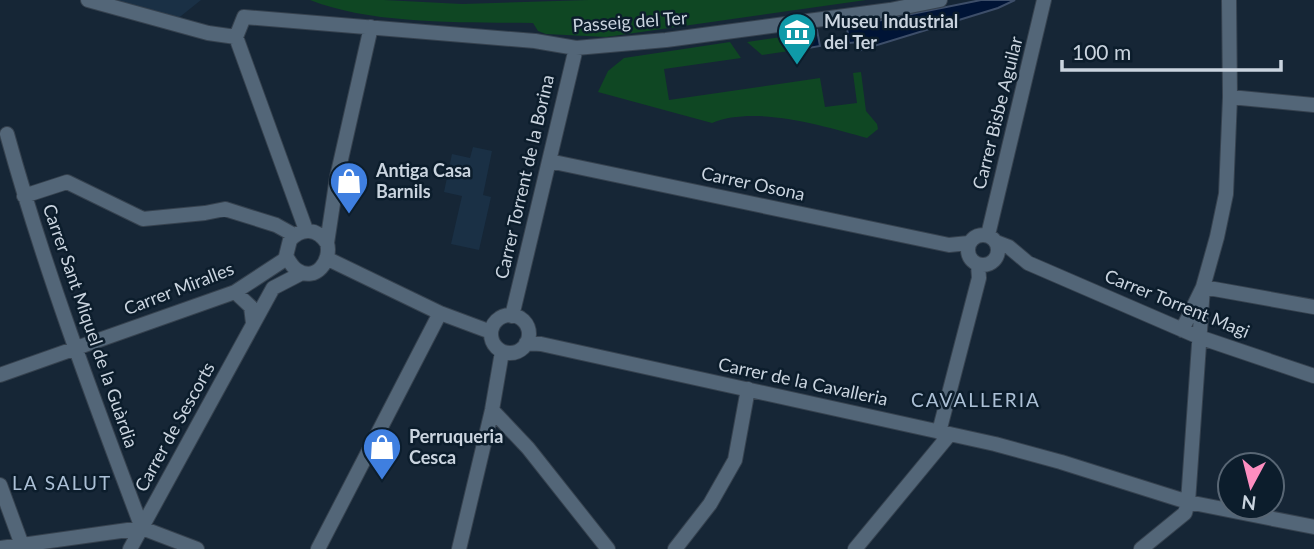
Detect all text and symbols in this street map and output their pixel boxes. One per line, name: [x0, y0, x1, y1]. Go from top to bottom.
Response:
street label: Passeig del Ter: [572, 6, 689, 36]
place label: Museu Industrial del Ter: [824, 10, 958, 53]
museum icon: Museu Industrial del Ter: [776, 11, 818, 66]
scale bar: [1062, 28, 1281, 72]
street label: Carrer Bisbe Aguilar: [967, 34, 1027, 191]
text: 100 m: [1072, 39, 1131, 64]
street label: Carrer Torrent de la Borina: [490, 73, 558, 281]
place label: Antiga Casa Barnils: [375, 159, 471, 202]
shop icon: Antiga Casa Barnils: [328, 160, 370, 215]
street label: Carrer Osona: [699, 161, 807, 205]
street label: Carrer Sant Miquel de la Guàrdia: [39, 201, 143, 450]
street label: Carrer Miralles: [121, 257, 237, 319]
street label: Carrer Torrent Magi: [1102, 264, 1253, 342]
street label: Carrer de la Cavalleria: [716, 352, 890, 410]
street label: Carrer de Sescorts: [129, 358, 219, 495]
district label: CAVALLERIA: [911, 388, 1041, 411]
place label: Perruqueria Cesca: [409, 425, 503, 468]
shop icon: Perruqueria Cesca: [361, 426, 403, 481]
north arrow: [1216, 451, 1286, 521]
district label: LA SALUT: [12, 471, 112, 494]
text: N: [1240, 491, 1258, 516]

